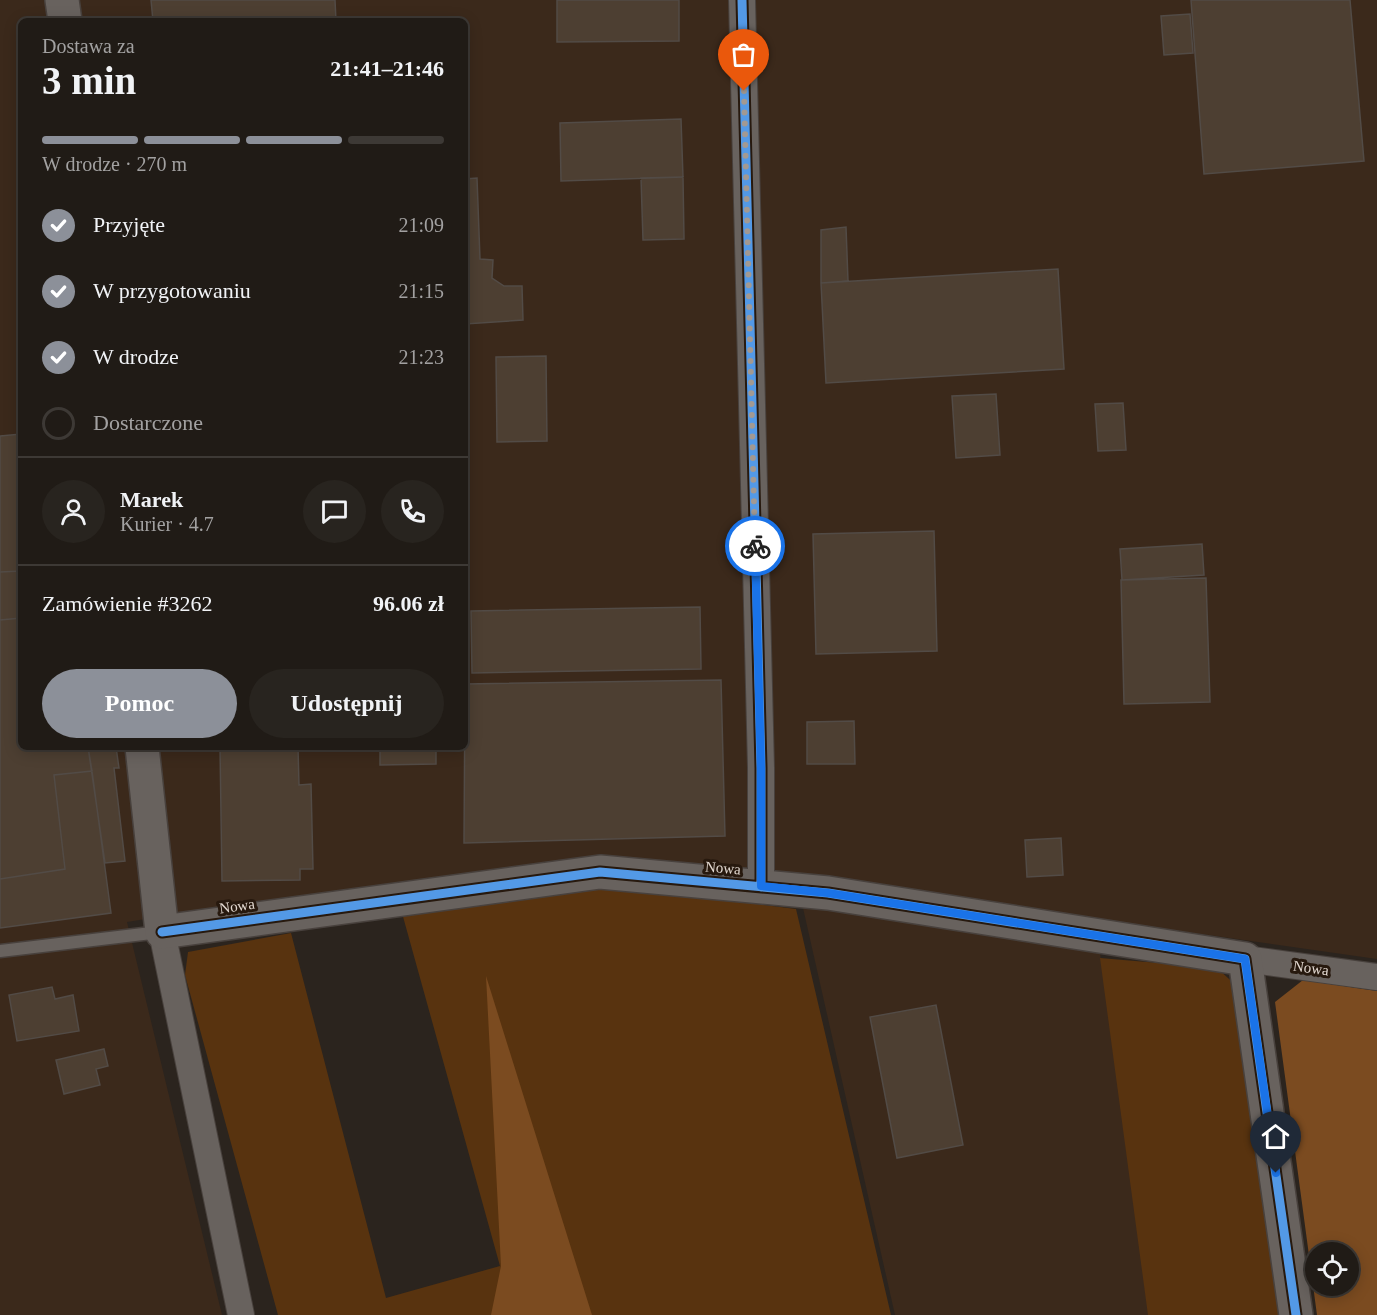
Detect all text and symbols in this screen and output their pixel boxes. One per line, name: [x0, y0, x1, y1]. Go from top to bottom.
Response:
pin: [718, 29, 769, 91]
text: Dostawa za: [42, 35, 135, 57]
icon: bag: [727, 38, 760, 71]
text: 21:41–21:46: [330, 56, 444, 81]
text: 3 min: [42, 59, 136, 102]
text: W drodze · 270 m: [42, 153, 187, 175]
icon: check: [42, 209, 75, 242]
text: Przyjęte: [93, 212, 165, 237]
text: 21:09: [398, 214, 444, 236]
icon: check: [42, 275, 75, 308]
text: W przygotowaniu: [93, 278, 251, 303]
text: 21:15: [398, 280, 444, 302]
icon: check: [42, 341, 75, 374]
text: W drodze: [93, 344, 179, 369]
text: 21:23: [398, 346, 444, 368]
text: Dostarczone: [93, 410, 203, 435]
button: person: [42, 480, 105, 543]
button: chat: [303, 480, 366, 543]
button: phone: [381, 480, 444, 543]
text: Marek: [120, 487, 183, 512]
text: Kurier · 4.7: [120, 513, 214, 535]
courier: [725, 516, 785, 576]
icon: bike: [739, 530, 772, 563]
text: Zamówienie #3262: [42, 591, 212, 616]
text: 96.06 zł: [373, 591, 444, 616]
button: Pomoc: [42, 669, 237, 738]
button: Udostępnij: [249, 669, 444, 738]
street label: Nowa: [704, 858, 742, 878]
street label: Nowa: [218, 896, 256, 916]
street label: Nowa: [1292, 958, 1330, 978]
pin: [1250, 1111, 1301, 1173]
icon: home: [1259, 1120, 1292, 1153]
map controls: [1305, 1242, 1359, 1296]
button: locate: [1305, 1242, 1359, 1296]

